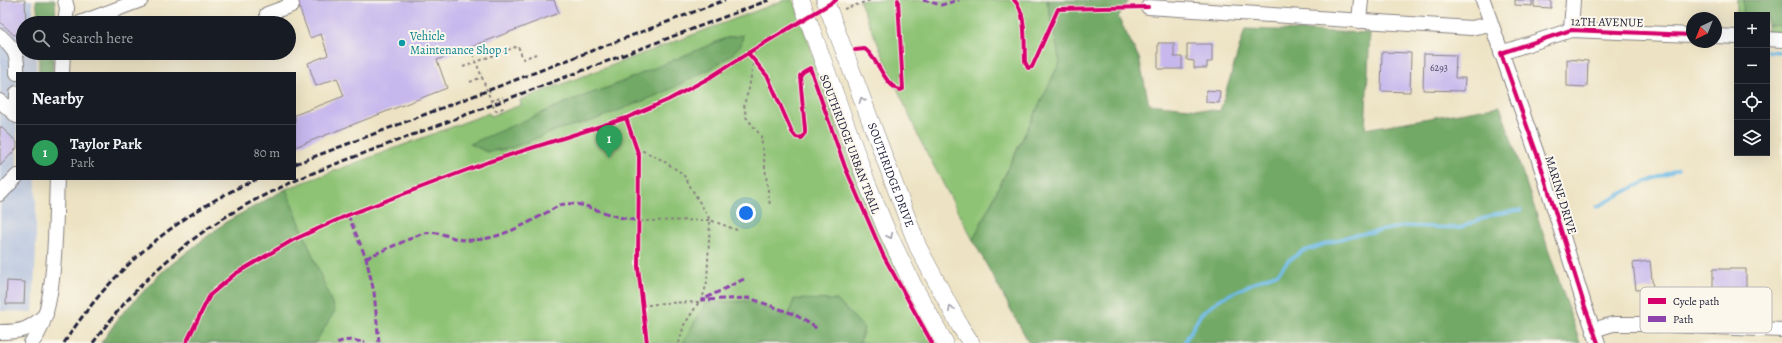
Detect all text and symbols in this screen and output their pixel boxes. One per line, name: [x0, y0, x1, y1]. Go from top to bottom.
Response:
north arrow: [1686, 12, 1722, 48]
map controls: [1734, 12, 1770, 156]
button: +: [1734, 12, 1770, 48]
street label: 12TH AVENUE: [1571, 13, 1643, 31]
search box: [16, 16, 296, 60]
icon: search: [30, 27, 52, 49]
text: Search here: [62, 28, 133, 48]
place label: Vehicle Maintenance Shop 1: [409, 28, 508, 58]
marker: Vehicle Maintenance Shop 1: [397, 38, 407, 48]
button: −: [1734, 48, 1770, 84]
house number: 6293: [1430, 61, 1448, 74]
street label: SOUTHRIDGE URBAN TRAIL: [816, 72, 884, 217]
button: locate: [1734, 84, 1770, 120]
text: Nearby: [32, 87, 83, 110]
one-way arrow: [858, 96, 867, 103]
street label: SOUTHRIDGE DRIVE: [864, 120, 918, 230]
button: layers: [1734, 120, 1770, 156]
pin: 1: [596, 125, 622, 158]
text: Taylor Park: [70, 134, 142, 154]
text: 1: [43, 144, 47, 161]
text: 80 m: [253, 144, 280, 161]
text: Park: [70, 154, 94, 171]
street label: MARINE DRIVE: [1541, 154, 1581, 236]
your location: [736, 203, 756, 223]
one-way arrow: [885, 232, 893, 240]
legend: [1640, 287, 1772, 333]
text: Cycle path: [1673, 294, 1720, 309]
one-way arrow: [948, 306, 956, 314]
text: Path: [1673, 312, 1694, 327]

